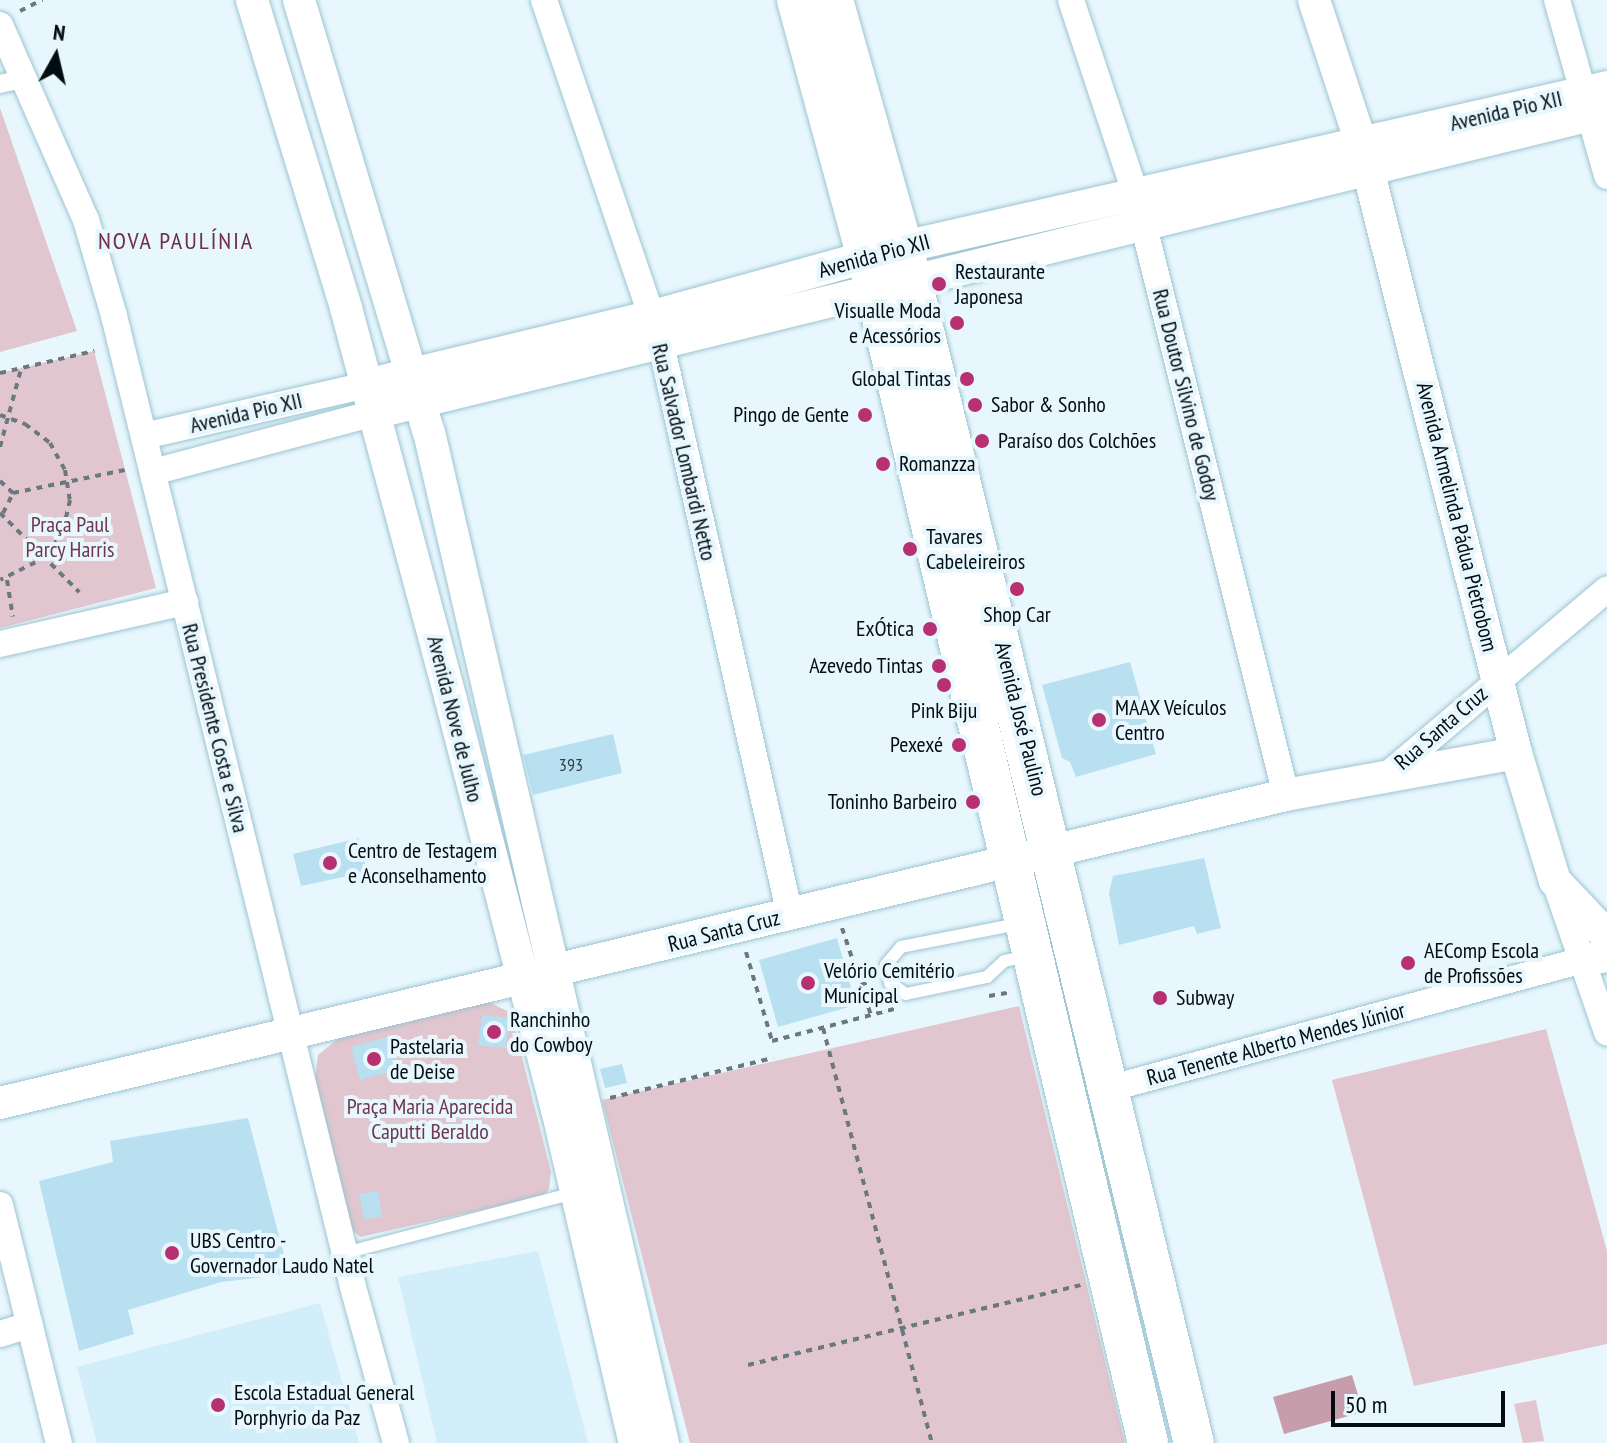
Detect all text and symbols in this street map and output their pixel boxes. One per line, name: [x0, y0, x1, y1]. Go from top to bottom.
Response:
north arrow: [16, 16, 96, 96]
text: N: [51, 18, 67, 47]
street label: Avenida Pio XII: [1447, 85, 1565, 137]
district label: NOVA PAULÍNIA: [98, 227, 254, 255]
street label: Avenida Pio XII: [815, 228, 933, 284]
place label: Restaurante Japonesa: [955, 258, 1045, 310]
marker: Restaurante Japonesa: [930, 275, 948, 293]
street label: Rua Doutor Silvino de Godoy: [1147, 286, 1225, 504]
place label: Visualle Moda e Acessórios: [834, 297, 941, 348]
marker: Visualle Moda e Acessórios: [948, 314, 966, 332]
street label: Rua Salvador Lombardi Netto: [646, 341, 722, 563]
place label: Global Tintas: [851, 366, 951, 392]
marker: Global Tintas: [958, 370, 976, 388]
street label: Avenida Armelinda Pádua Pietrobom: [1411, 379, 1503, 655]
street label: Avenida Pio XII: [187, 387, 305, 439]
place label: Sabor & Sonho: [991, 392, 1106, 418]
marker: Sabor & Sonho: [966, 396, 984, 414]
place label: Pingo de Gente: [733, 402, 849, 428]
marker: Pingo de Gente: [856, 406, 874, 424]
place label: Paraíso dos Colchões: [998, 428, 1156, 454]
marker: Paraíso dos Colchões: [973, 432, 991, 450]
place label: Romanzza: [899, 451, 976, 477]
marker: Romanzza: [874, 455, 892, 473]
park label: Praça Paul Parcy Harris: [25, 511, 115, 562]
place label: Tavares Cabeleireiros: [926, 523, 1025, 574]
marker: Tavares Cabeleireiros: [901, 540, 919, 558]
marker: Shop Car: [1008, 580, 1026, 598]
place label: Shop Car: [983, 602, 1051, 628]
place label: ExÓtica: [856, 616, 914, 642]
marker: ExÓtica: [921, 620, 939, 638]
street label: Rua Presidente Costa e Silva: [176, 621, 254, 835]
street label: Avenida Nove de Julho: [422, 633, 488, 805]
street label: Avenida José Paulino: [989, 639, 1053, 799]
place label: Azevedo Tintas: [809, 653, 923, 679]
marker: Azevedo Tintas: [930, 657, 948, 675]
marker: Pink Biju: [935, 676, 953, 694]
street label: Rua Santa Cruz: [1389, 681, 1493, 775]
place label: MAAX Veículos Centro: [1115, 694, 1227, 746]
place label: Pink Biju: [911, 698, 977, 724]
marker: MAAX Veículos Centro: [1090, 711, 1108, 729]
place label: Pexexé: [890, 732, 943, 758]
marker: Pexexé: [950, 736, 968, 754]
house number: 393: [559, 754, 583, 776]
place label: Toninho Barbeiro: [828, 789, 957, 815]
marker: Toninho Barbeiro: [964, 793, 982, 811]
place label: Centro de Testagem e Aconselhamento: [348, 837, 498, 888]
marker: Centro de Testagem e Aconselhamento: [319, 852, 341, 874]
street label: Rua Santa Cruz: [665, 904, 783, 958]
place label: AEComp Escola de Profissões: [1424, 937, 1539, 988]
marker: AEComp Escola de Profissões: [1399, 954, 1417, 972]
place label: Velório Cemitério Municipal: [824, 957, 955, 1008]
marker: Velório Cemitério Municipal: [799, 974, 817, 992]
place label: Subway: [1176, 985, 1234, 1011]
marker: Subway: [1151, 989, 1169, 1007]
street label: Rua Tenente Alberto Mendes Júnior: [1143, 997, 1409, 1091]
place label: Ranchinho do Cowboy: [510, 1006, 593, 1058]
marker: Ranchinho do Cowboy: [485, 1023, 503, 1041]
place label: Pastelaria de Deise: [390, 1033, 464, 1084]
marker: Pastelaria de Deise: [365, 1050, 383, 1068]
park label: Praça Maria Aparecida Caputti Beraldo: [346, 1093, 514, 1144]
place label: UBS Centro - Governador Laudo Natel: [190, 1227, 374, 1278]
marker: UBS Centro - Governador Laudo Natel: [161, 1242, 183, 1264]
scale bar: [1335, 1375, 1509, 1425]
place label: Escola Estadual General Porphyrio da Paz: [234, 1379, 414, 1430]
text: 50 m: [1345, 1389, 1387, 1420]
marker: Escola Estadual General Porphyrio da Paz: [209, 1396, 227, 1414]

